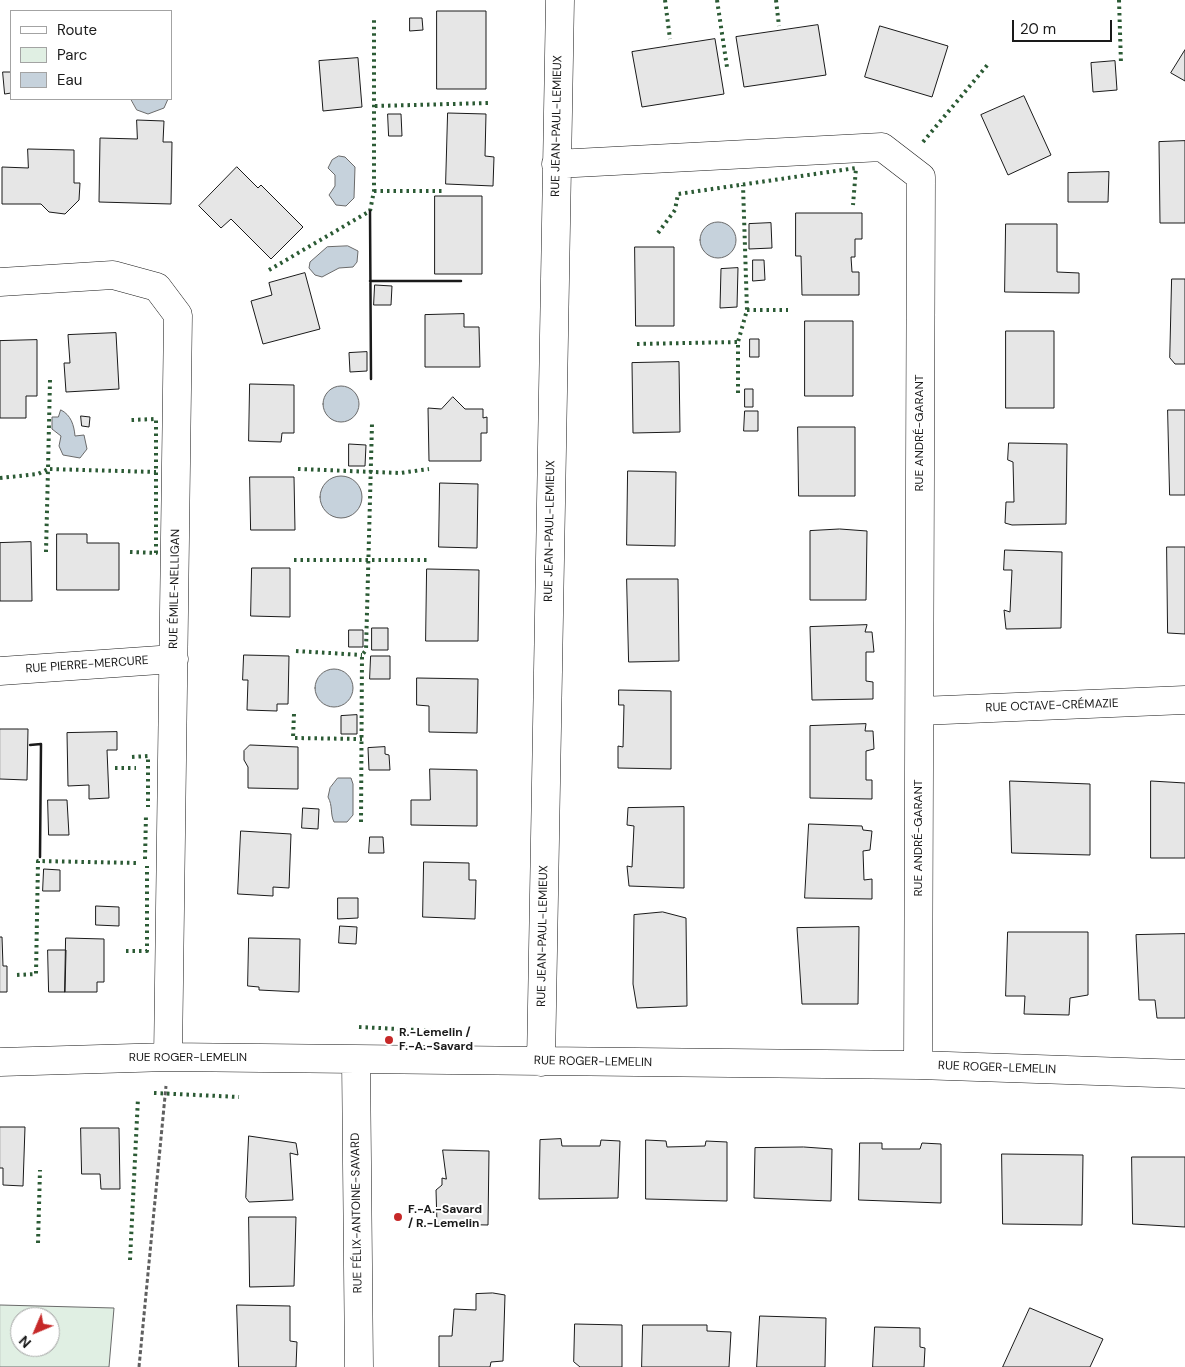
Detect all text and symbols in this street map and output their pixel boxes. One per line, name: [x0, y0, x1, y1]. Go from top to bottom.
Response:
legend: [10, 10, 172, 100]
scale bar: [1015, 10, 1115, 42]
text: 20 m: [1020, 19, 1056, 39]
text: Route: [57, 20, 97, 40]
text: Parc: [57, 45, 87, 65]
street label: RUE JEAN-PAUL-LEMIEUX: [549, 55, 565, 197]
text: Eau: [57, 70, 82, 90]
street label: RUE ANDRÉ-GARANT: [913, 374, 927, 492]
street label: RUE JEAN-PAUL-LEMIEUX: [542, 460, 558, 602]
street label: RUE ÉMILE-NELLIGAN: [167, 529, 183, 649]
street label: RUE PIERRE-MERCURE: [25, 654, 149, 676]
street label: RUE OCTAVE-CRÉMAZIE: [985, 696, 1119, 716]
street label: RUE ANDRÉ-GARANT: [912, 779, 926, 897]
street label: RUE JEAN-PAUL-LEMIEUX: [535, 865, 551, 1007]
place label: R.-Lemelin / F.-A.-Savard: [399, 1026, 473, 1054]
marker: R.-Lemelin / F.-A.-Savard: [383, 1034, 395, 1046]
street label: RUE ROGER-LEMELIN: [129, 1051, 247, 1065]
street label: RUE ROGER-LEMELIN: [534, 1054, 652, 1070]
street label: RUE ROGER-LEMELIN: [938, 1059, 1056, 1077]
street label: RUE FÉLIX-ANTOINE-SAVARD: [348, 1132, 366, 1294]
place label: F.-A.-Savard / R.-Lemelin: [408, 1203, 482, 1231]
marker: F.-A.-Savard / R.-Lemelin: [392, 1211, 404, 1223]
north arrow: [10, 1307, 60, 1357]
text: N: [15, 1332, 35, 1352]

